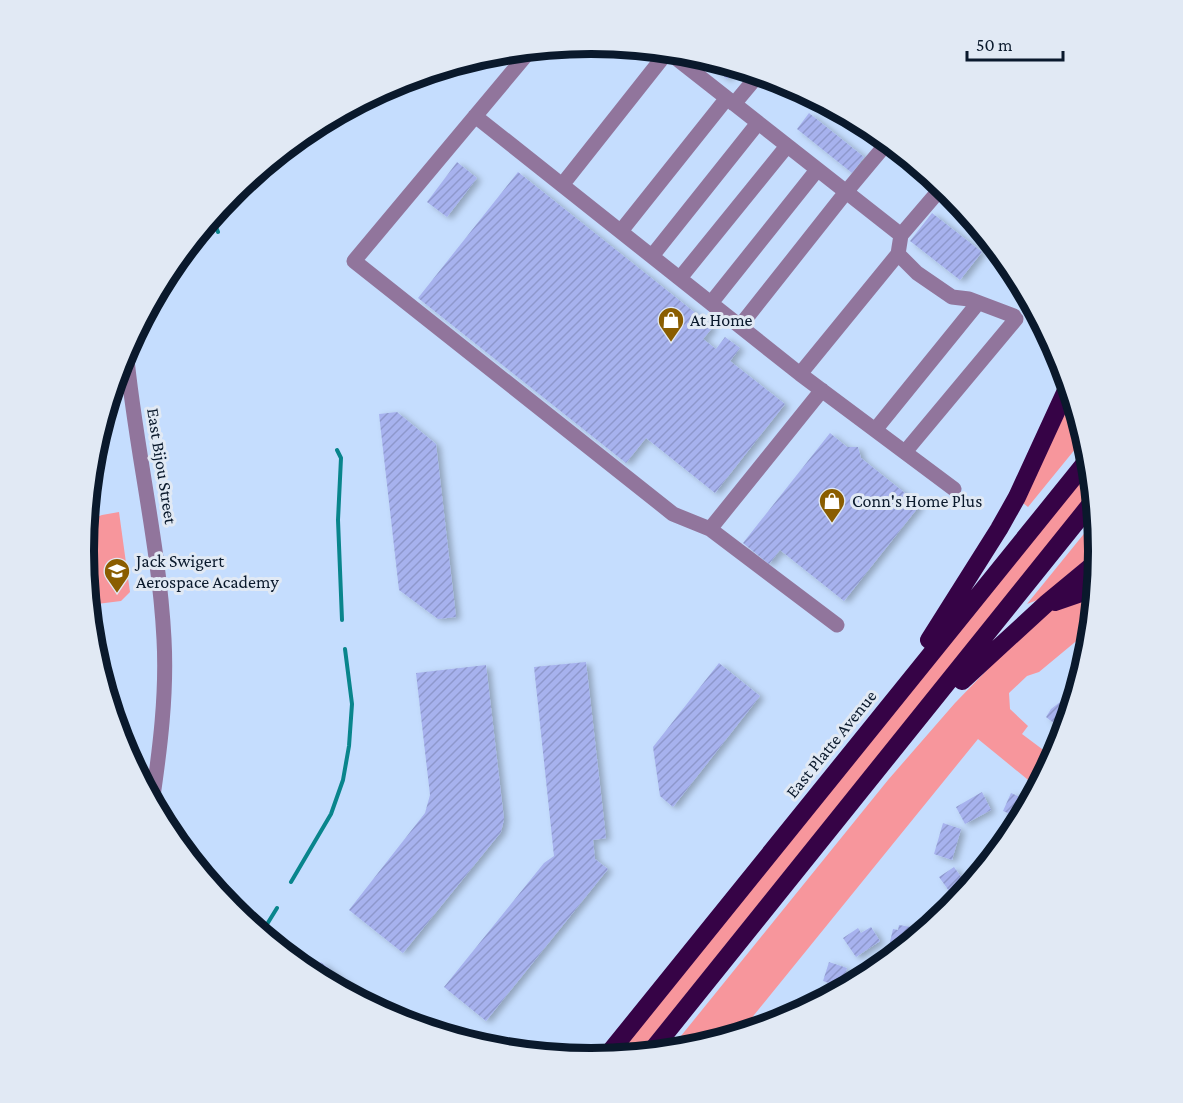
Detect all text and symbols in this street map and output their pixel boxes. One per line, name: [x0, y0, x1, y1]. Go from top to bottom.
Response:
scale bar: [967, 24, 1063, 62]
text: 50 m: [976, 35, 1013, 55]
shop icon: At Home: [656, 305, 686, 343]
place label: At Home: [690, 310, 753, 330]
street label: East Bijou Street: [142, 406, 181, 527]
shop icon: Conn's Home Plus: [817, 486, 847, 524]
place label: Conn's Home Plus: [852, 491, 982, 511]
place label: Jack Swigert Aerospace Academy: [134, 551, 279, 592]
school or university icon: Jack Swigert Aerospace Academy: [102, 556, 132, 594]
street label: East Platte Avenue: [781, 686, 881, 802]

